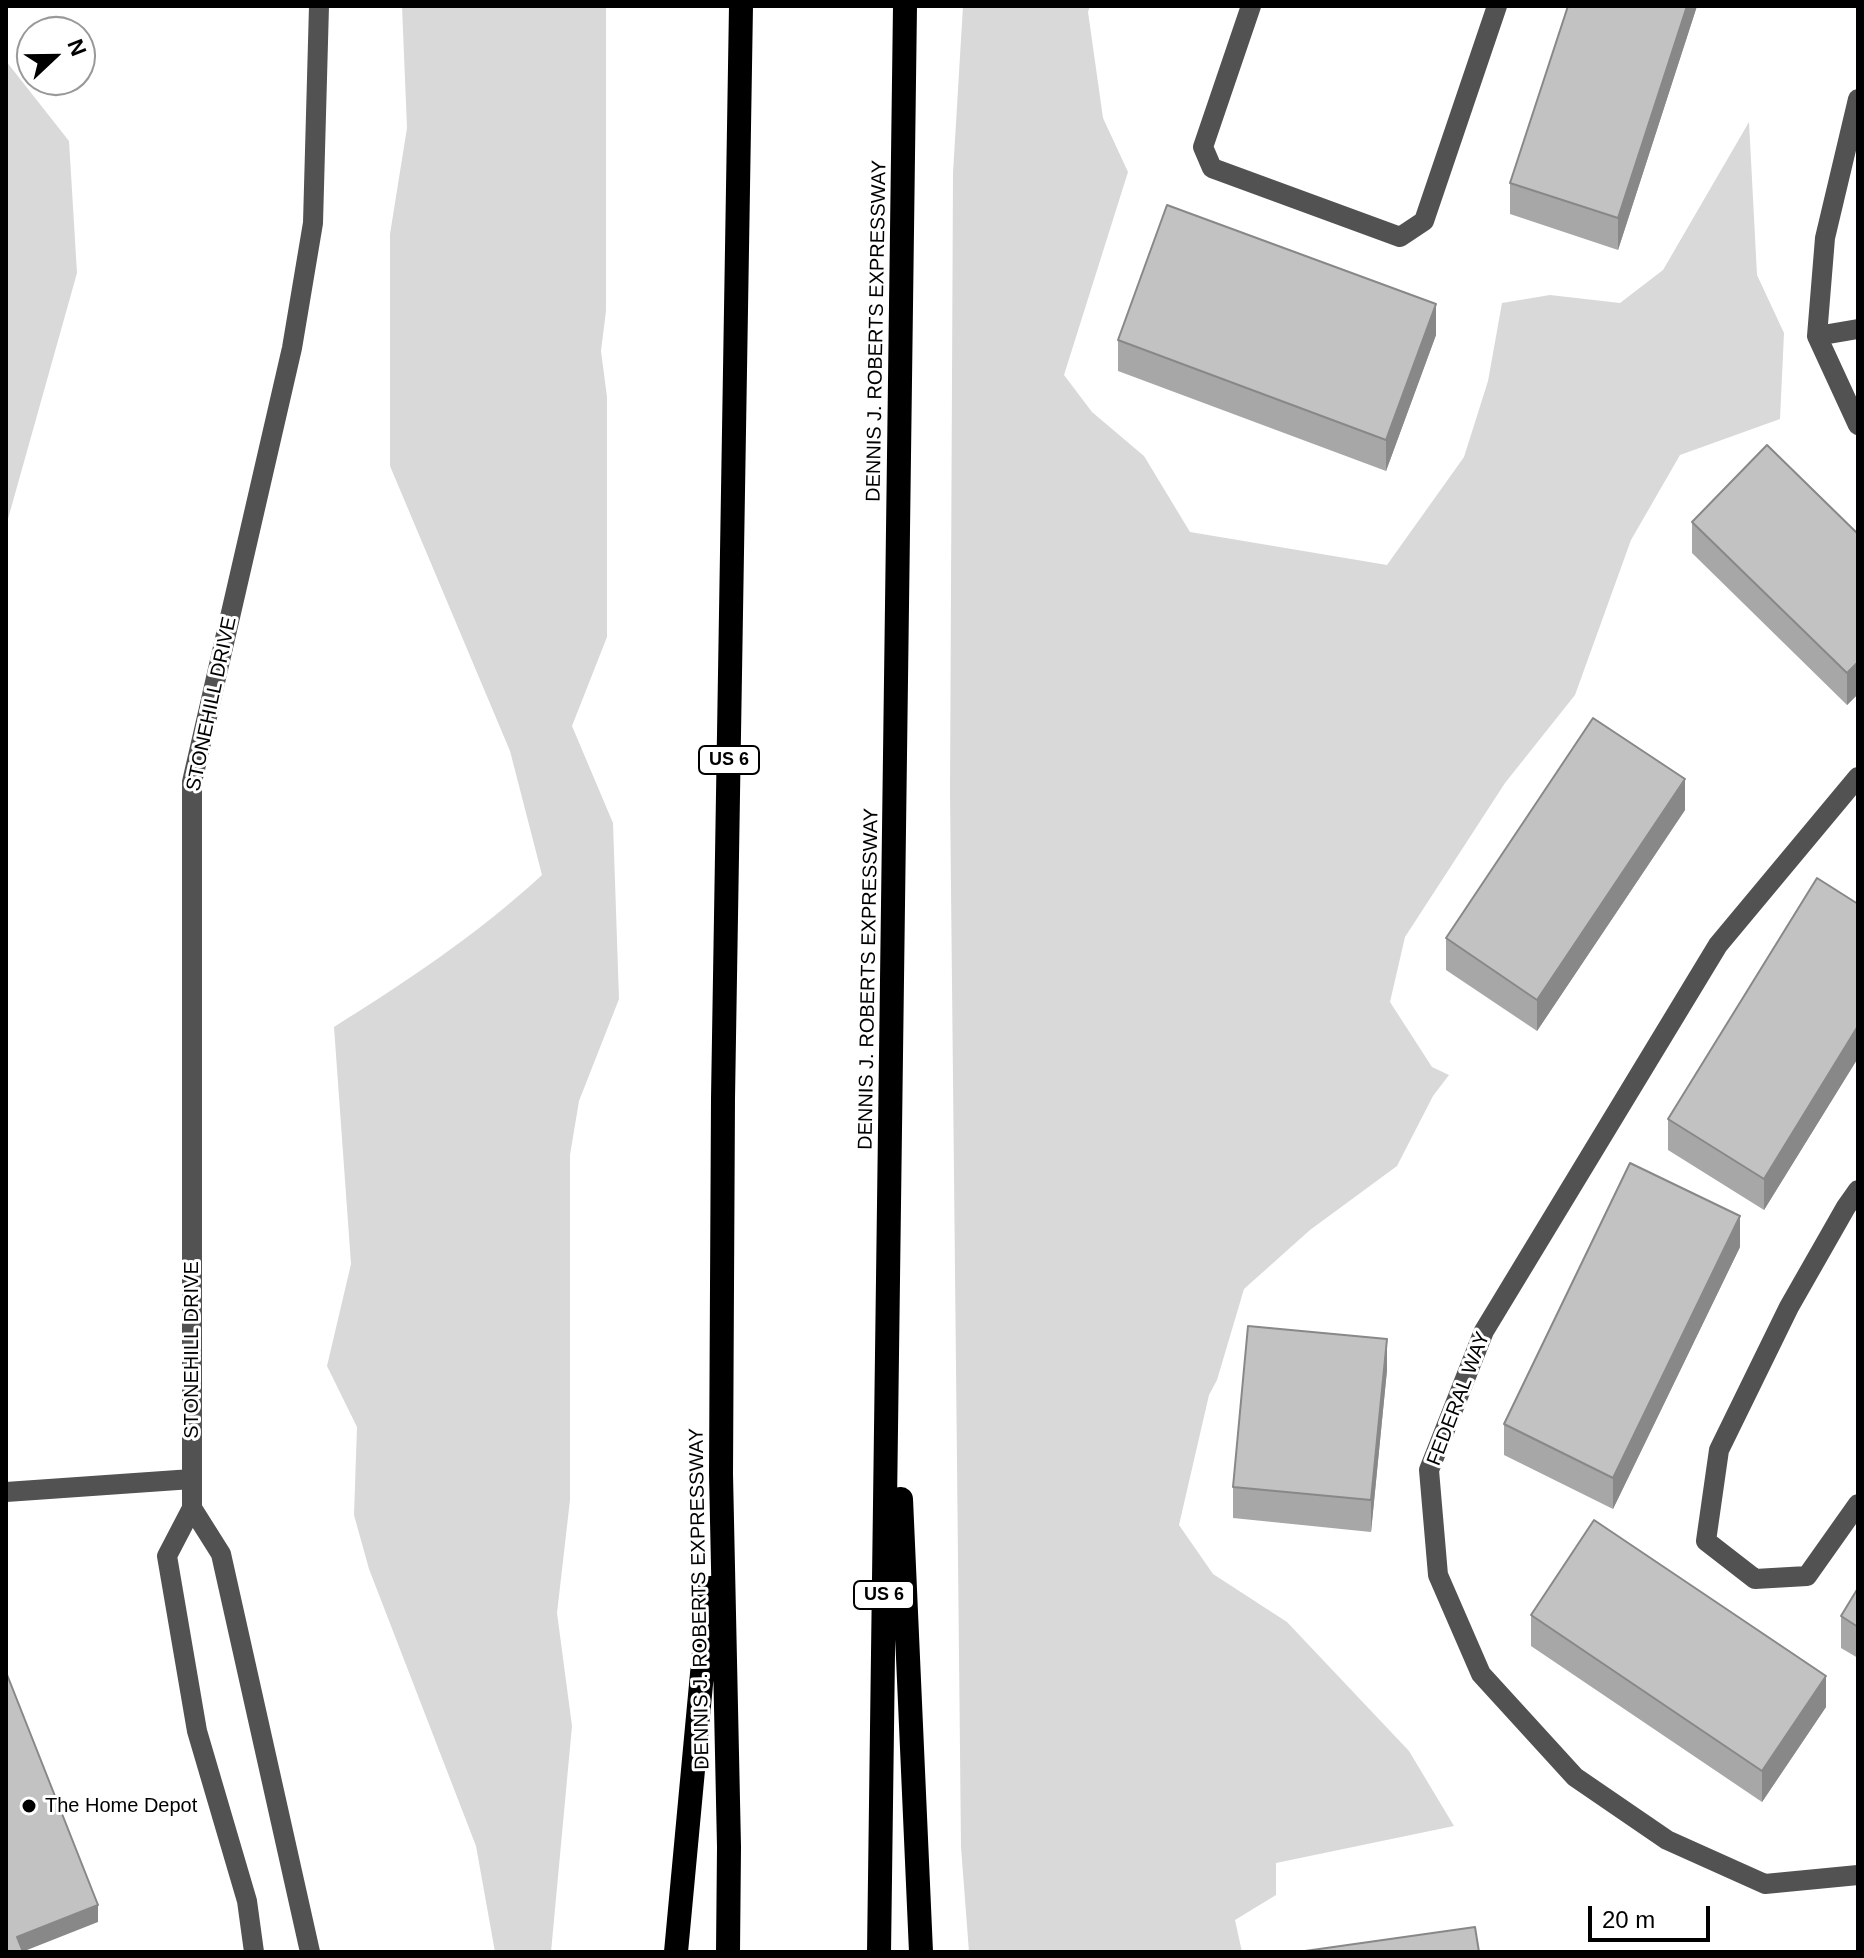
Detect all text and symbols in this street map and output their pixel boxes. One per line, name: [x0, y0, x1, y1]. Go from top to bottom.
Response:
north arrow: [16, 16, 96, 96]
text: N: [62, 36, 91, 60]
street label: DENNIS J. ROBERTS EXPRESSWAY: [862, 160, 892, 502]
street label: STONEHILL DRIVE: [182, 615, 242, 793]
road number: US 6: [699, 746, 759, 774]
street label: DENNIS J. ROBERTS EXPRESSWAY: [854, 808, 884, 1150]
street label: STONEHILL DRIVE: [180, 1261, 204, 1439]
street label: FEDERAL WAY: [1423, 1329, 1495, 1469]
street label: DENNIS J. ROBERTS EXPRESSWAY: [685, 1428, 715, 1770]
road number: US 6: [854, 1581, 914, 1609]
place label: The Home Depot: [45, 1794, 197, 1818]
marker: The Home Depot: [20, 1797, 38, 1815]
scale bar: [1592, 1890, 1714, 1940]
text: 20 m: [1602, 1906, 1655, 1933]

